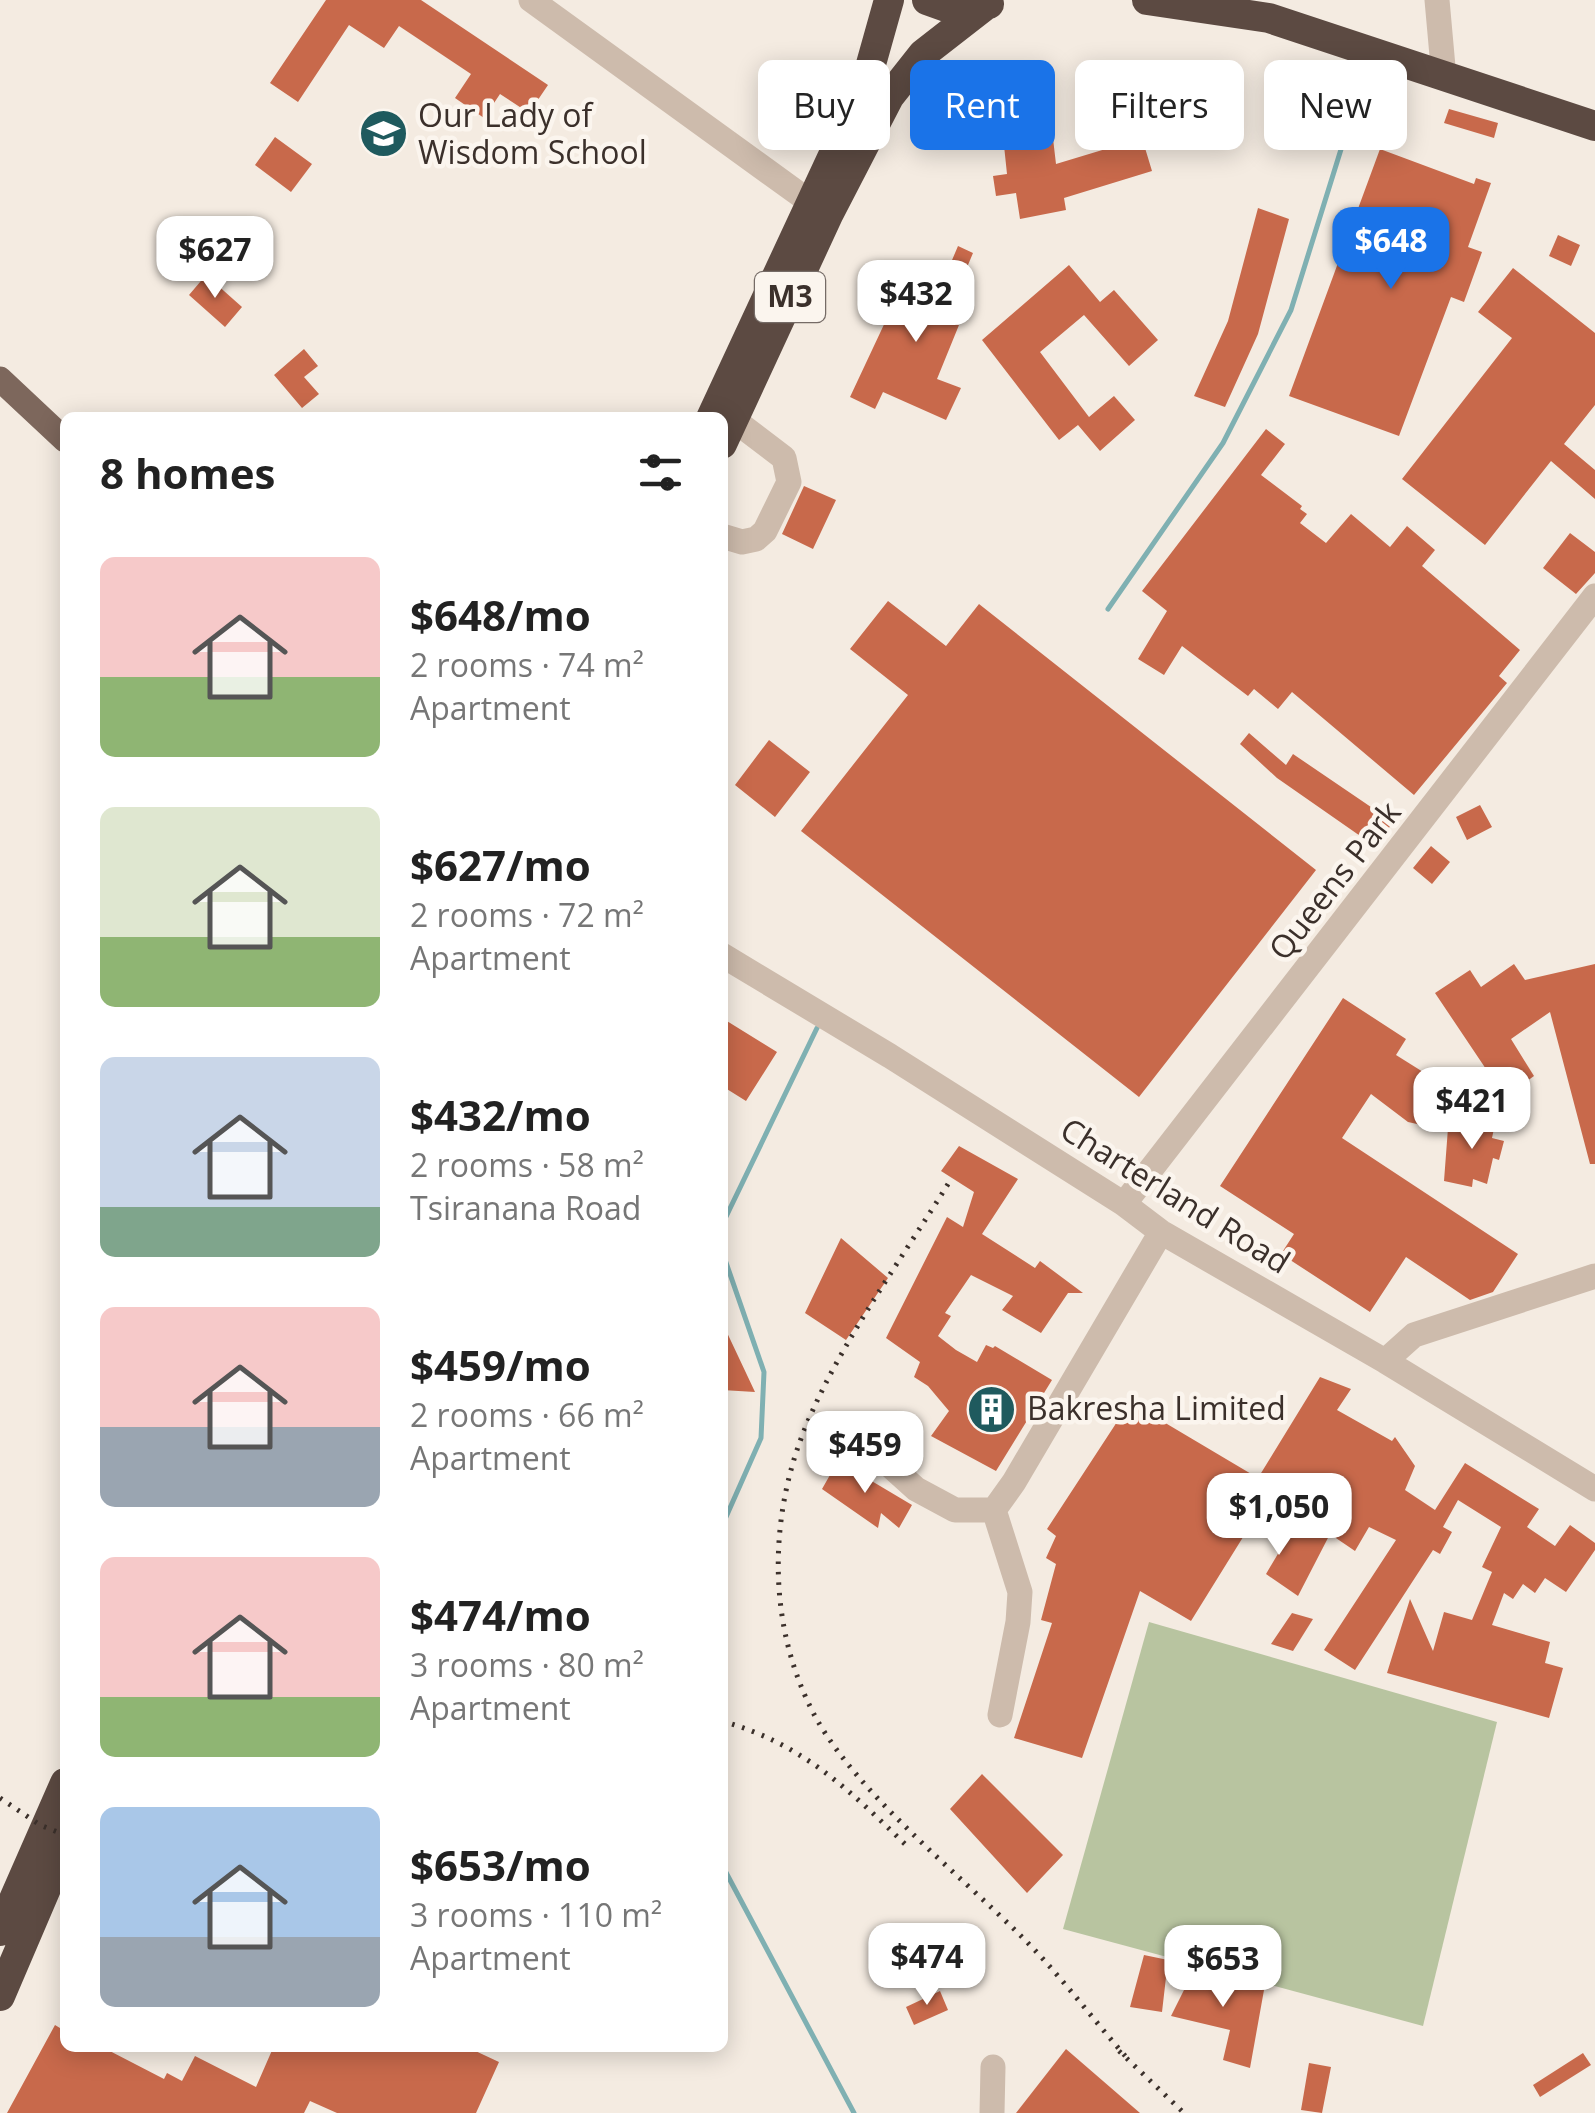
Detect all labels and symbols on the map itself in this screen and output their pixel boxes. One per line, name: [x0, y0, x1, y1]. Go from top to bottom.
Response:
place label: Our Lady of Wisdom School: [418, 93, 647, 173]
school or university icon: Our Lady of Wisdom School: [357, 108, 409, 160]
pin: $648: [1332, 207, 1450, 292]
pin: $627: [156, 216, 274, 301]
pin: $432: [857, 260, 975, 345]
road number: M3: [755, 272, 825, 322]
street label: Queens Park: [1258, 792, 1410, 968]
pin: $421: [1413, 1067, 1531, 1152]
street label: Charterland Road: [1053, 1107, 1299, 1283]
building icon: Bakresha Limited: [966, 1383, 1018, 1435]
place label: Bakresha Limited: [1027, 1386, 1286, 1429]
pin: $459: [806, 1411, 924, 1496]
pin: $1,050: [1198, 1473, 1360, 1558]
pin: $474: [868, 1923, 986, 2008]
pin: $653: [1164, 1925, 1282, 2010]

